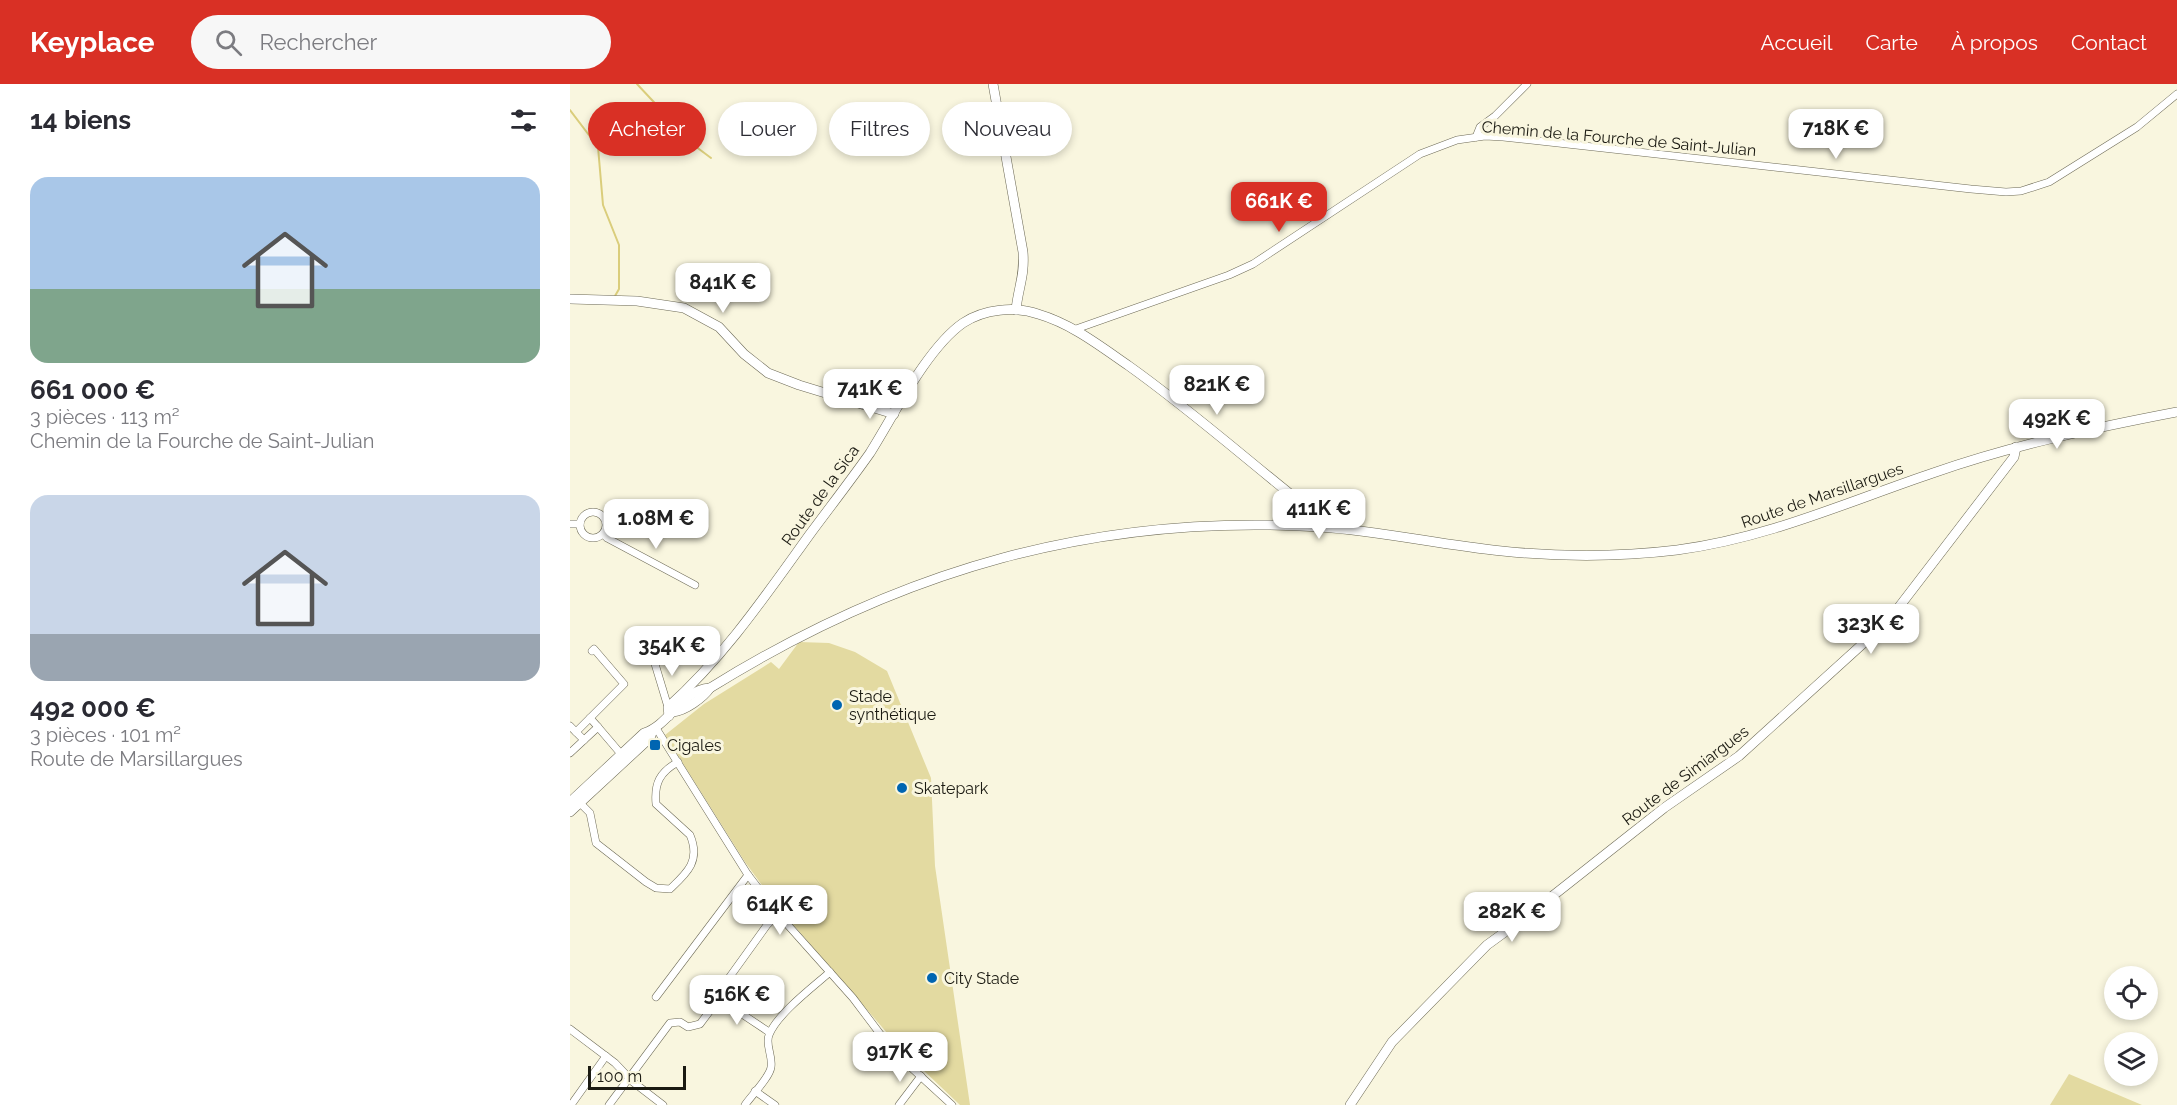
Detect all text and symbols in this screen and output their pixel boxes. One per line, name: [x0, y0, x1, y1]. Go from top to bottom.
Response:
search box: [191, 15, 611, 69]
text: Keyplace: [30, 26, 155, 59]
icon: search: [212, 26, 245, 59]
text: Rechercher: [260, 29, 377, 55]
text: Accueil: [1761, 30, 1833, 55]
text: Carte: [1866, 30, 1918, 55]
text: À propos: [1951, 30, 2038, 55]
text: Contact: [2071, 30, 2147, 55]
chip: Acheter: [588, 102, 706, 156]
chip: Louer: [718, 102, 817, 156]
chip: Filtres: [829, 102, 930, 156]
chip: Nouveau: [942, 102, 1072, 156]
icon: filters: [507, 104, 540, 137]
text: 14 biens: [30, 105, 131, 135]
pin: 718K €: [1787, 109, 1885, 160]
text: 718K €: [1802, 116, 1870, 140]
street label: Chemin de la Fourche de Saint-Julian: [1481, 117, 1757, 160]
pin: 661K €: [1230, 182, 1328, 233]
text: 661K €: [1245, 189, 1313, 213]
icon: home: [231, 216, 339, 324]
pin: 841K €: [674, 263, 772, 314]
text: 841K €: [689, 270, 757, 294]
pin: 821K €: [1168, 365, 1266, 416]
pin: 741K €: [821, 369, 919, 420]
text: 821K €: [1183, 372, 1251, 396]
text: 661 000 €: [30, 375, 156, 405]
text: 741K €: [837, 376, 903, 400]
pin: 492K €: [2008, 399, 2106, 450]
text: 3 pièces · 113 m²: [30, 405, 180, 429]
text: 492K €: [2023, 406, 2091, 430]
text: Chemin de la Fourche de Saint-Julian: [30, 429, 374, 453]
street label: Route de la Sica: [778, 441, 863, 549]
street label: Route de Marsillargues: [1739, 459, 1906, 532]
pin: 411K €: [1270, 489, 1368, 540]
text: 411K €: [1286, 496, 1352, 520]
pin: 1.08M €: [601, 499, 711, 550]
text: 1.08M €: [618, 506, 694, 530]
icon: home: [231, 534, 339, 642]
pin: 323K €: [1822, 604, 1920, 655]
text: 323K €: [1837, 611, 1905, 635]
pin: 354K €: [623, 626, 721, 677]
text: 354K €: [638, 633, 706, 657]
place label: Stade synthétique: [849, 687, 936, 724]
text: 492 000 €: [30, 693, 156, 723]
marker: Stade synthétique: [830, 698, 844, 712]
street label: Route de Simiargues: [1618, 722, 1752, 829]
text: 3 pièces · 101 m²: [30, 723, 181, 747]
place label: Cigales: [667, 736, 722, 755]
marker: Cigales: [648, 738, 662, 752]
text: Route de Marsillargues: [30, 747, 243, 771]
place label: Skatepark: [914, 779, 989, 798]
marker: Skatepark: [895, 781, 909, 795]
pin: 614K €: [731, 885, 829, 936]
text: 614K €: [746, 892, 814, 916]
pin: 282K €: [1463, 892, 1561, 943]
text: 282K €: [1478, 899, 1546, 923]
map controls: [2104, 966, 2158, 1086]
button: locate: [2104, 966, 2158, 1020]
place label: City Stade: [944, 969, 1019, 988]
marker: City Stade: [925, 971, 939, 985]
pin: 516K €: [688, 975, 786, 1026]
text: 516K €: [704, 982, 771, 1006]
pin: 917K €: [851, 1032, 949, 1083]
button: layers: [2104, 1032, 2158, 1086]
text: 917K €: [867, 1039, 933, 1063]
scale bar: [588, 1063, 686, 1090]
text: 100 m: [597, 1067, 642, 1086]

